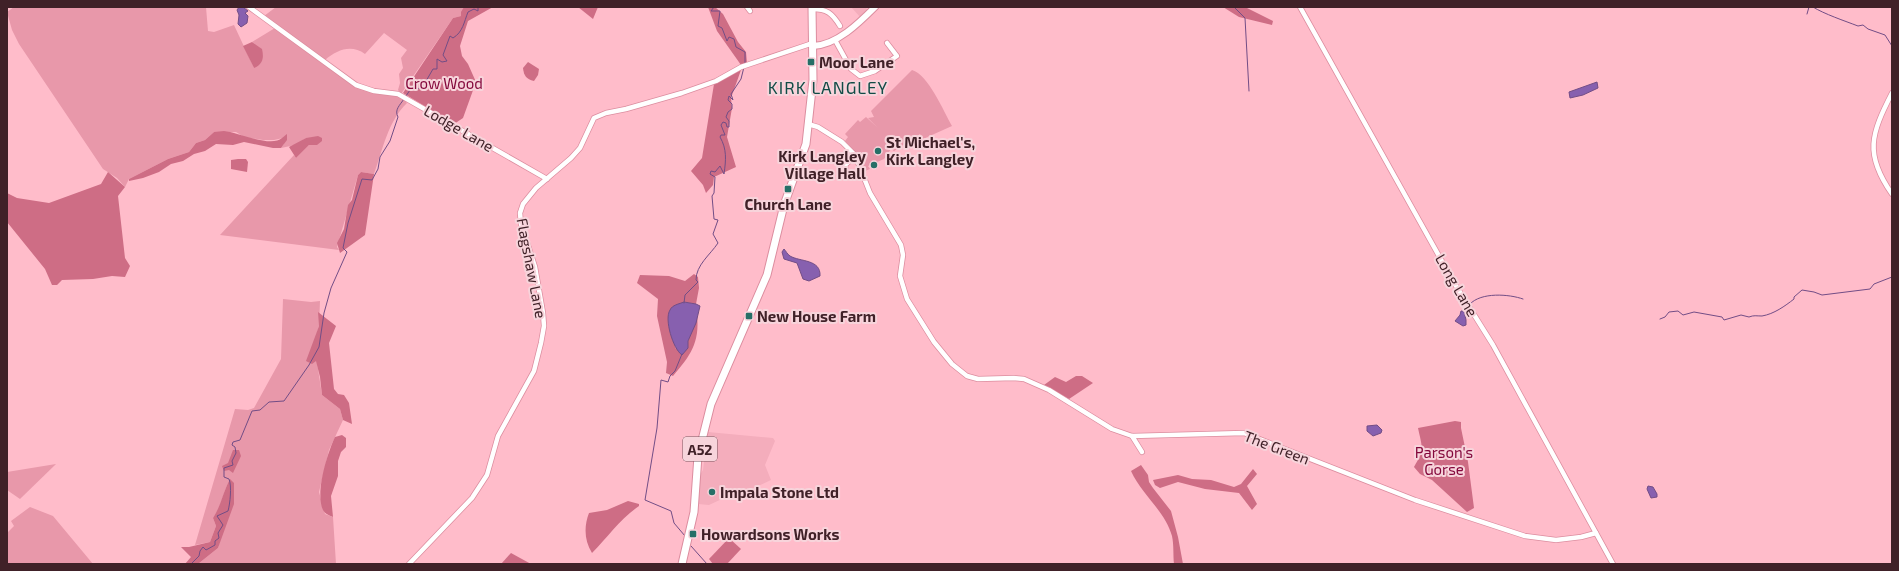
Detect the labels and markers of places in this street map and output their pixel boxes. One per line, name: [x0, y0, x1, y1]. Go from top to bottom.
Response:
place label: Moor Lane: [819, 53, 894, 71]
marker: Moor Lane: [806, 57, 816, 67]
place label: St Michael's, Kirk Langley: [886, 133, 975, 169]
marker: St Michael's, Kirk Langley: [873, 146, 883, 156]
place label: Kirk Langley Village Hall: [778, 147, 866, 182]
marker: Kirk Langley Village Hall: [869, 160, 879, 170]
marker: Church Lane: [783, 184, 793, 194]
place label: Church Lane: [745, 195, 831, 213]
place label: New House Farm: [757, 307, 876, 325]
marker: New House Farm: [744, 311, 754, 321]
place label: Impala Stone Ltd: [720, 483, 839, 501]
marker: Impala Stone Ltd: [707, 487, 717, 497]
place label: Howardsons Works: [701, 525, 840, 543]
marker: Howardsons Works: [688, 529, 698, 539]

